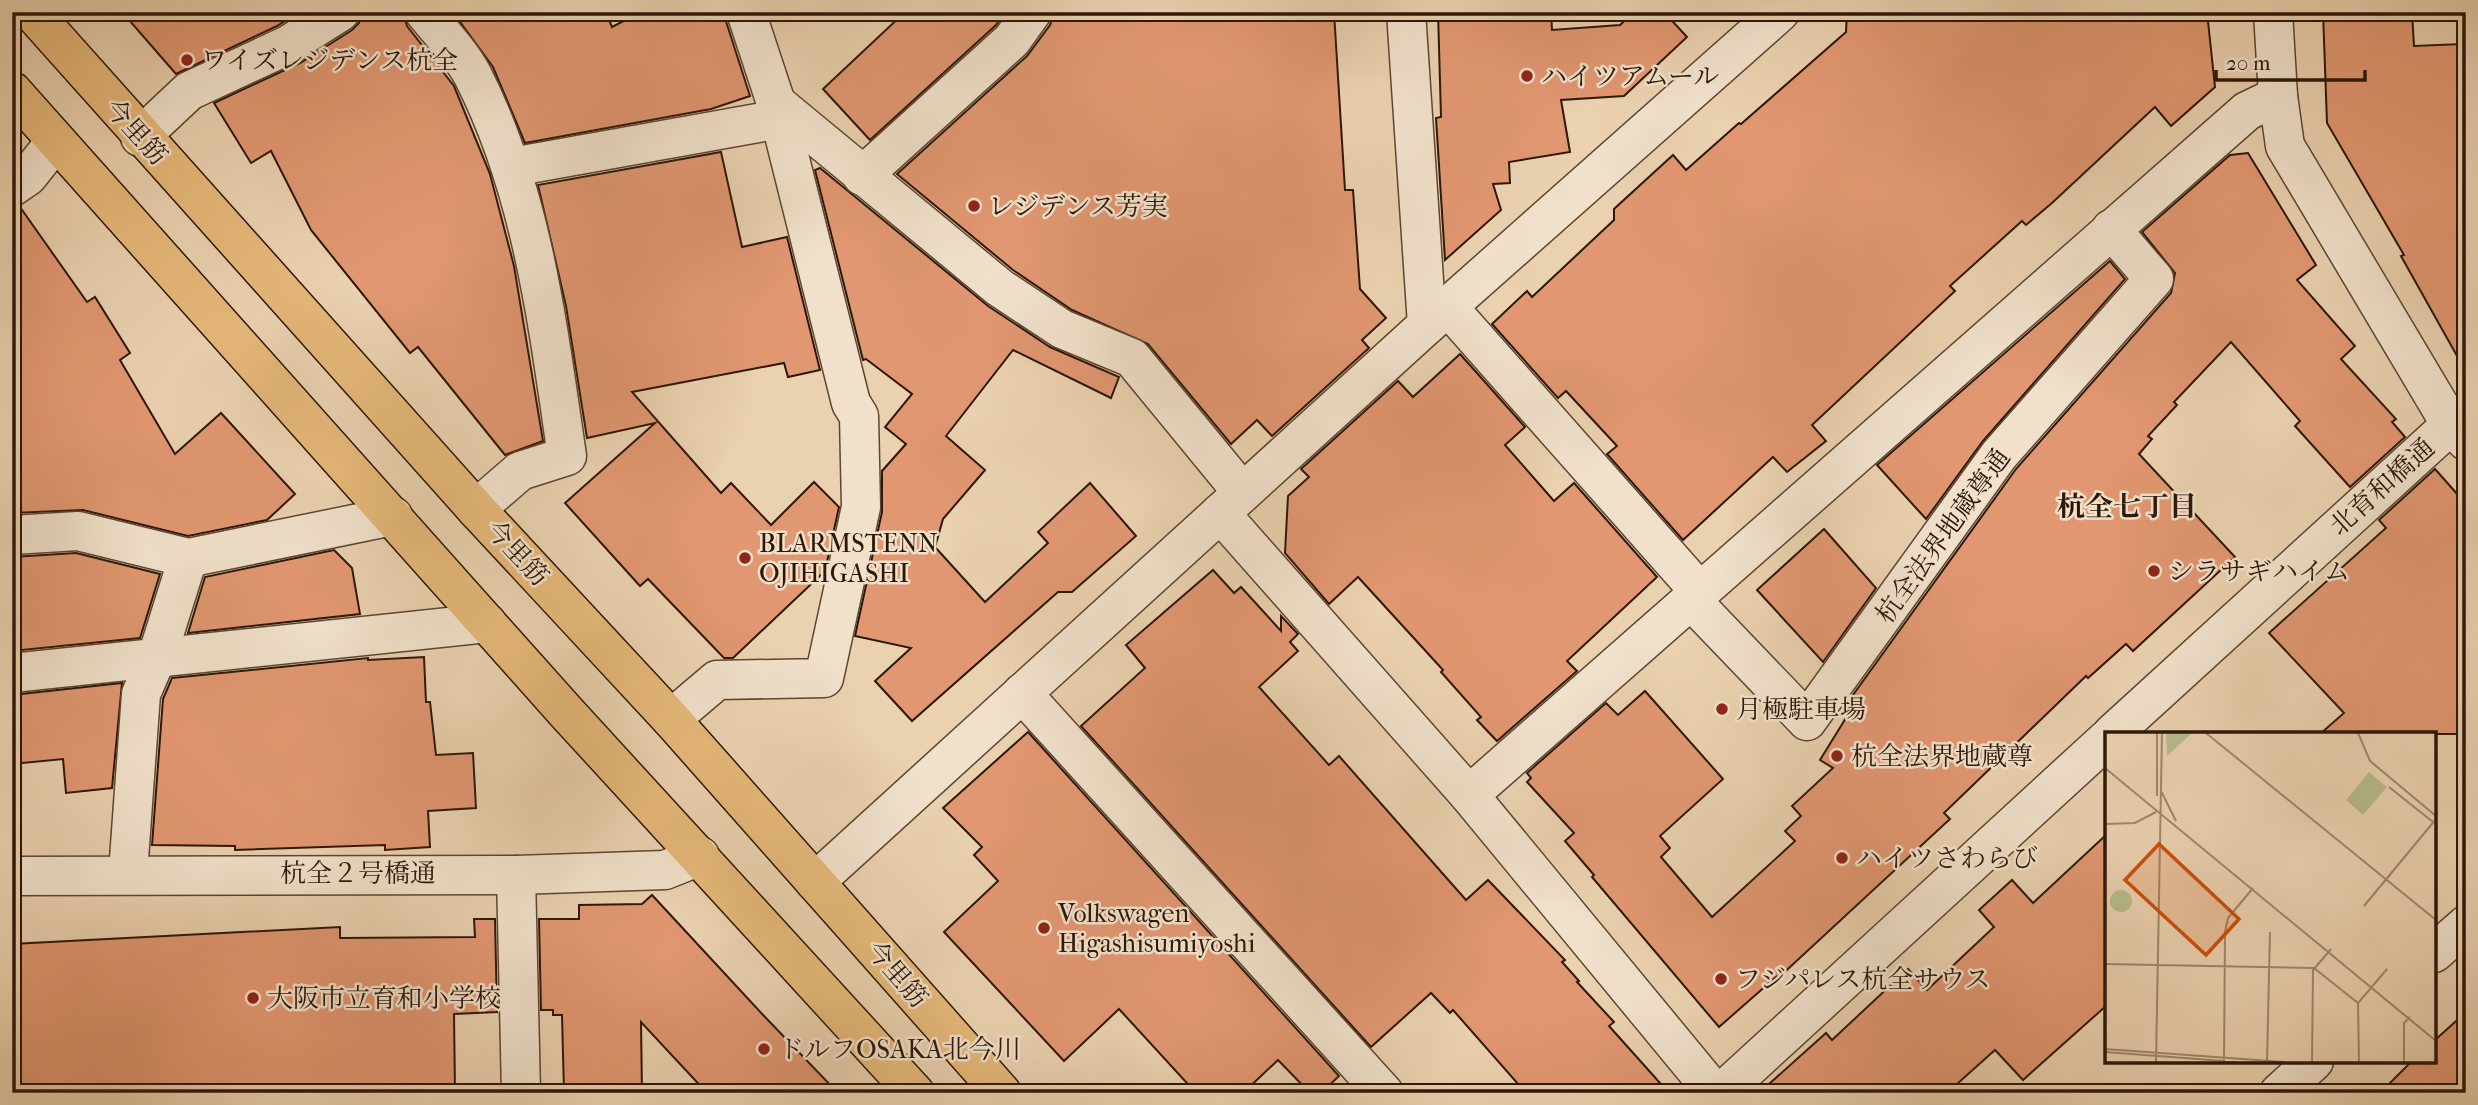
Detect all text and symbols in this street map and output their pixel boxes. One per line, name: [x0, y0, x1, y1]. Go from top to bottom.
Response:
scale bar: [2216, 38, 2364, 82]
place label: ワイズレジデンス杭全: [201, 45, 458, 76]
text: 20 m: [2226, 51, 2271, 75]
marker: ワイズレジデンス杭全: [179, 52, 195, 68]
place label: ハイツアムール: [1541, 61, 1719, 92]
marker: ハイツアムール: [1519, 68, 1535, 84]
street label: 今里筋: [98, 93, 174, 171]
place label: レジデンス芳実: [988, 191, 1168, 222]
marker: レジデンス芳実: [966, 198, 982, 214]
street label: 北育和橋通: [2323, 432, 2441, 542]
street label: 杭全法界地蔵尊通: [1869, 443, 2017, 629]
district label: 杭全七丁目: [2057, 490, 2197, 523]
street label: 今里筋: [479, 514, 555, 592]
place label: BLARMSTENN OJIHIGASHI: [759, 528, 938, 589]
marker: BLARMSTENN OJIHIGASHI: [737, 550, 753, 566]
place label: シラサギハイム: [2168, 556, 2350, 587]
marker: シラサギハイム: [2146, 563, 2162, 579]
place label: 月極駐車場: [1736, 694, 1866, 725]
marker: 月極駐車場: [1714, 701, 1730, 717]
inset map: [2105, 732, 2436, 1063]
place label: 杭全法界地蔵尊: [1851, 741, 2033, 772]
marker: 杭全法界地蔵尊: [1829, 748, 1845, 764]
place label: ハイツさわらび: [1856, 843, 2038, 874]
marker: ハイツさわらび: [1834, 850, 1850, 866]
street label: 杭全２号橋通: [280, 858, 436, 889]
place label: Volkswagen Higashisumiyoshi: [1057, 898, 1256, 959]
marker: Volkswagen Higashisumiyoshi: [1036, 920, 1052, 936]
street label: 今里筋: [860, 934, 934, 1014]
place label: フジパレス杭全サウス: [1735, 964, 1991, 995]
marker: フジパレス杭全サウス: [1713, 971, 1729, 987]
place label: 大阪市立育和小学校: [267, 983, 501, 1014]
marker: 大阪市立育和小学校: [245, 990, 261, 1006]
place label: ドルフOSAKA北今川: [778, 1034, 1021, 1065]
marker: ドルフOSAKA北今川: [756, 1041, 772, 1057]

